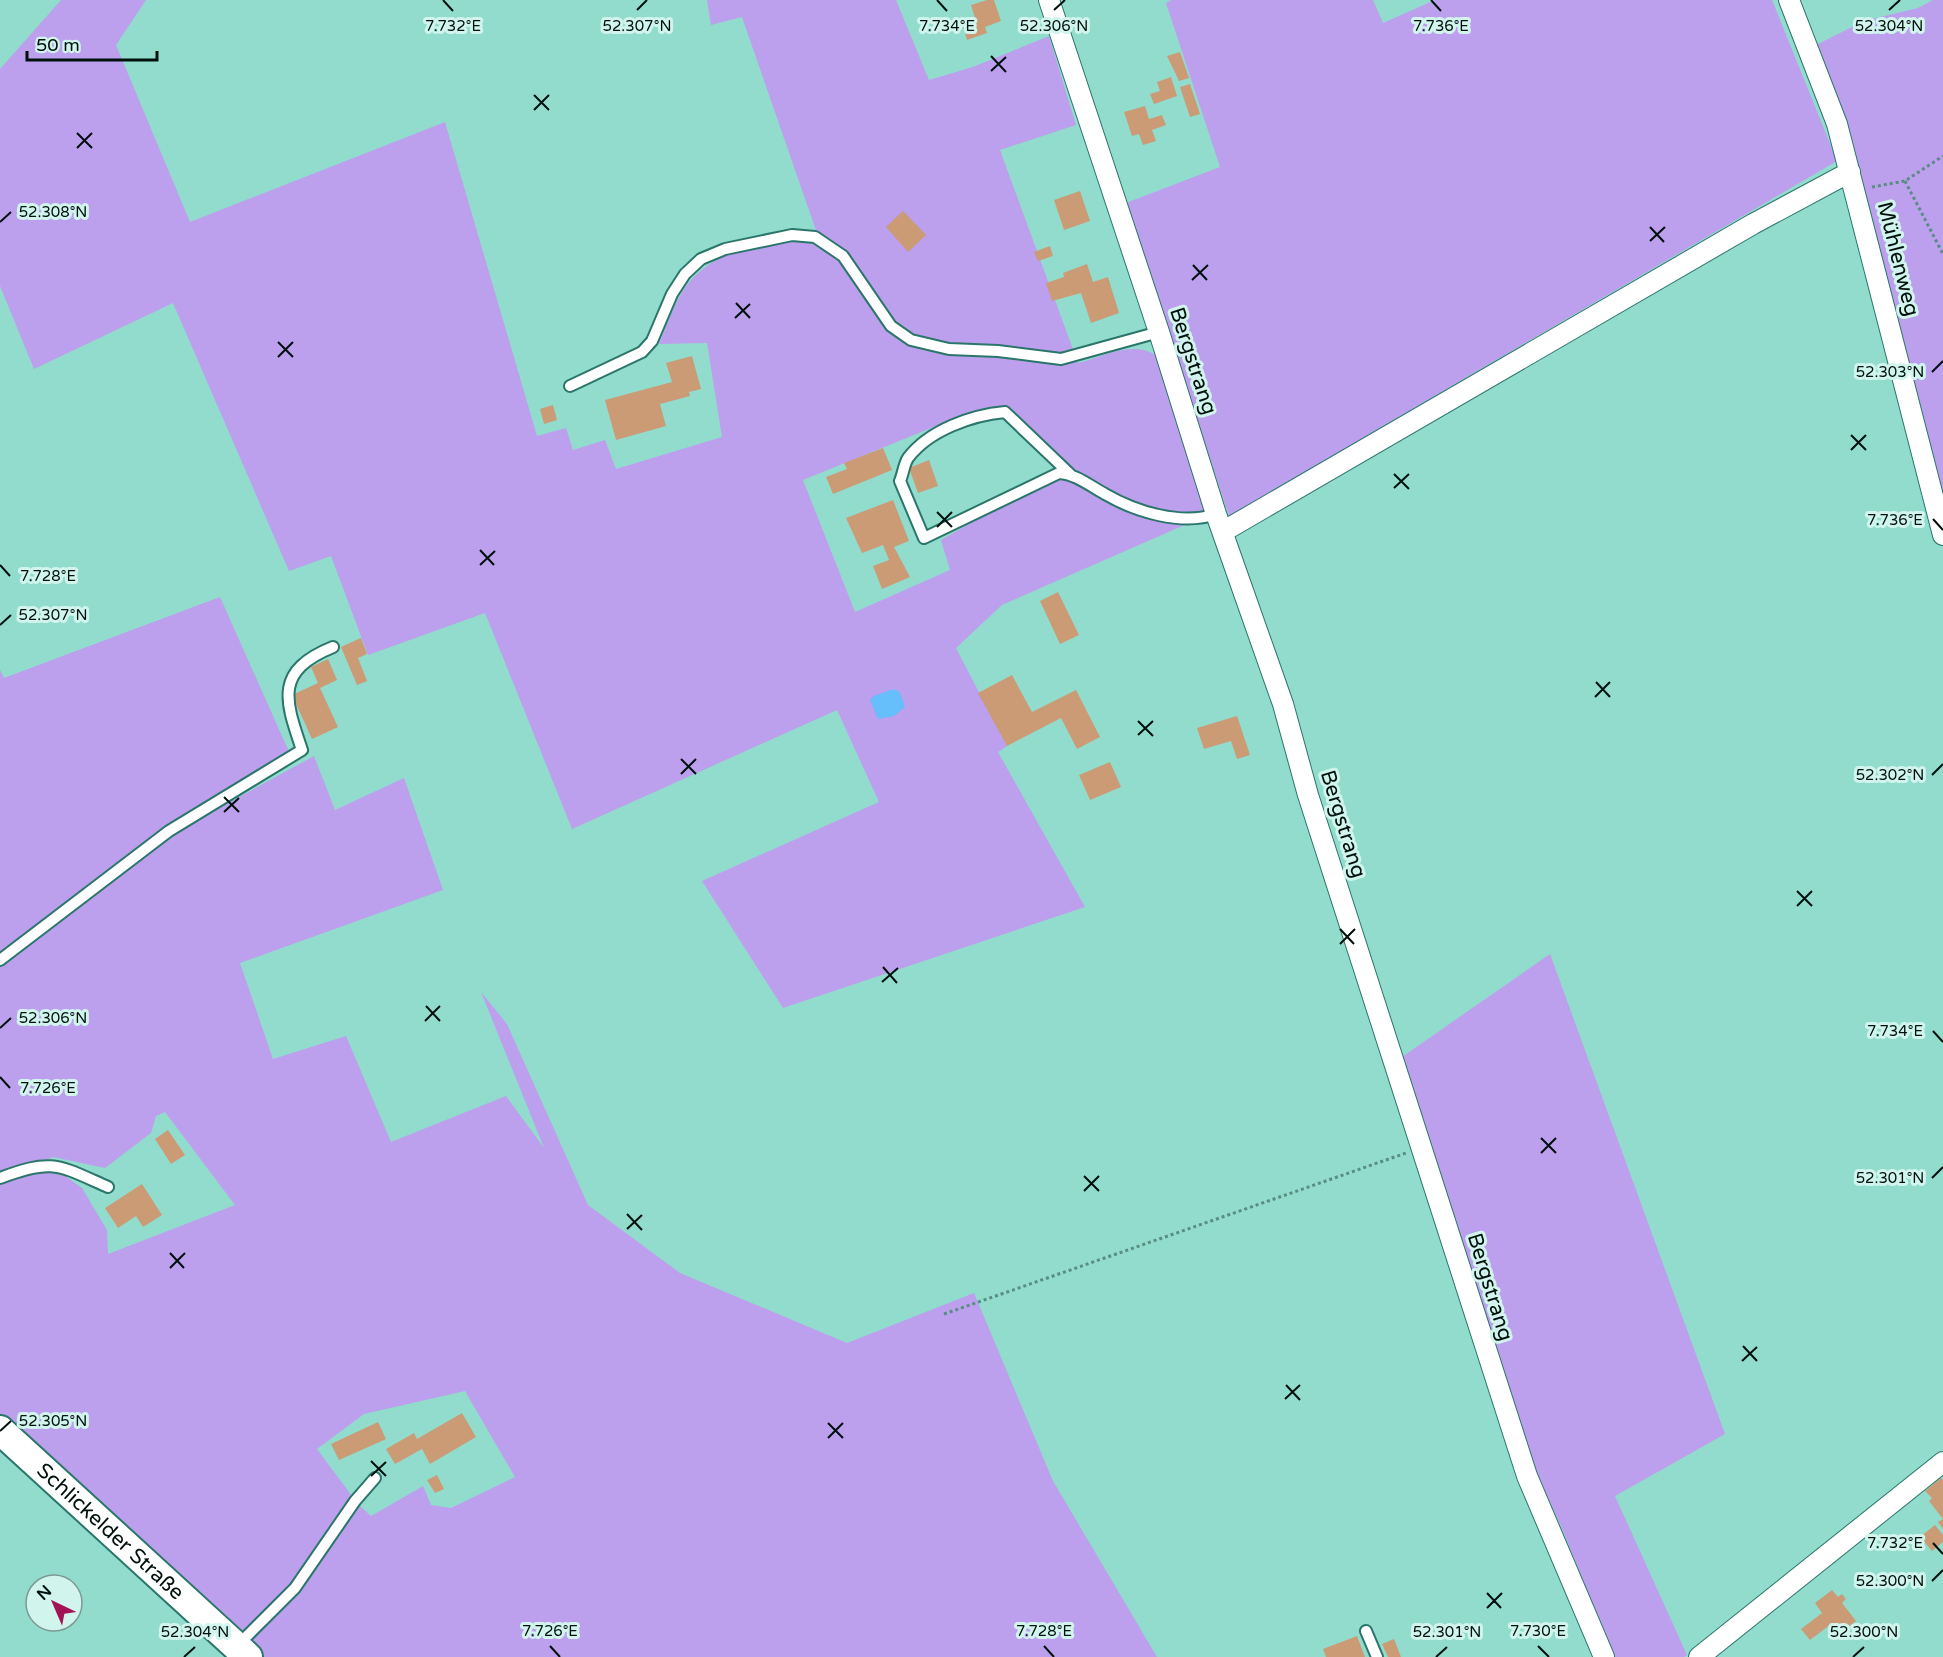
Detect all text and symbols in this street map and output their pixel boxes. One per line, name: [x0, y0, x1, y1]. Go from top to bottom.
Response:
text: 7.732°E: [425, 17, 481, 35]
text: 52.307°N: [602, 17, 672, 35]
text: 7.734°E: [919, 17, 975, 35]
text: 52.306°N: [1020, 17, 1088, 35]
text: 7.736°E: [1413, 17, 1469, 35]
text: 52.304°N: [1855, 17, 1923, 35]
scale bar: [27, 24, 158, 62]
text: 50 m: [36, 34, 80, 56]
street label: Mühlenweg: [1872, 199, 1924, 319]
text: 52.308°N: [19, 203, 87, 221]
street label: Bergstrang: [1164, 304, 1222, 418]
text: 52.303°N: [1856, 363, 1924, 381]
text: 7.736°E: [1867, 511, 1923, 529]
text: 7.728°E: [20, 567, 76, 585]
text: 52.307°N: [18, 606, 88, 624]
text: 52.302°N: [1856, 766, 1924, 784]
street label: Bergstrang: [1315, 767, 1371, 881]
text: 52.306°N: [19, 1009, 87, 1027]
text: 7.734°E: [1867, 1022, 1923, 1040]
text: 7.726°E: [20, 1079, 76, 1097]
text: 52.301°N: [1856, 1169, 1924, 1187]
street label: Bergstrang: [1462, 1230, 1518, 1344]
text: 52.305°N: [19, 1412, 87, 1430]
street label: Schlickelder Straße: [32, 1458, 190, 1605]
text: 7.732°E: [1867, 1534, 1923, 1552]
text: 52.300°N: [1856, 1572, 1924, 1590]
north arrow: [24, 1573, 84, 1633]
text: N: [33, 1581, 56, 1605]
text: 7.726°E: [522, 1622, 578, 1640]
text: 7.728°E: [1016, 1622, 1072, 1640]
text: 7.730°E: [1510, 1622, 1566, 1640]
text: 52.304°N: [161, 1623, 229, 1641]
text: 52.301°N: [1413, 1623, 1481, 1641]
text: 52.300°N: [1830, 1623, 1898, 1641]

